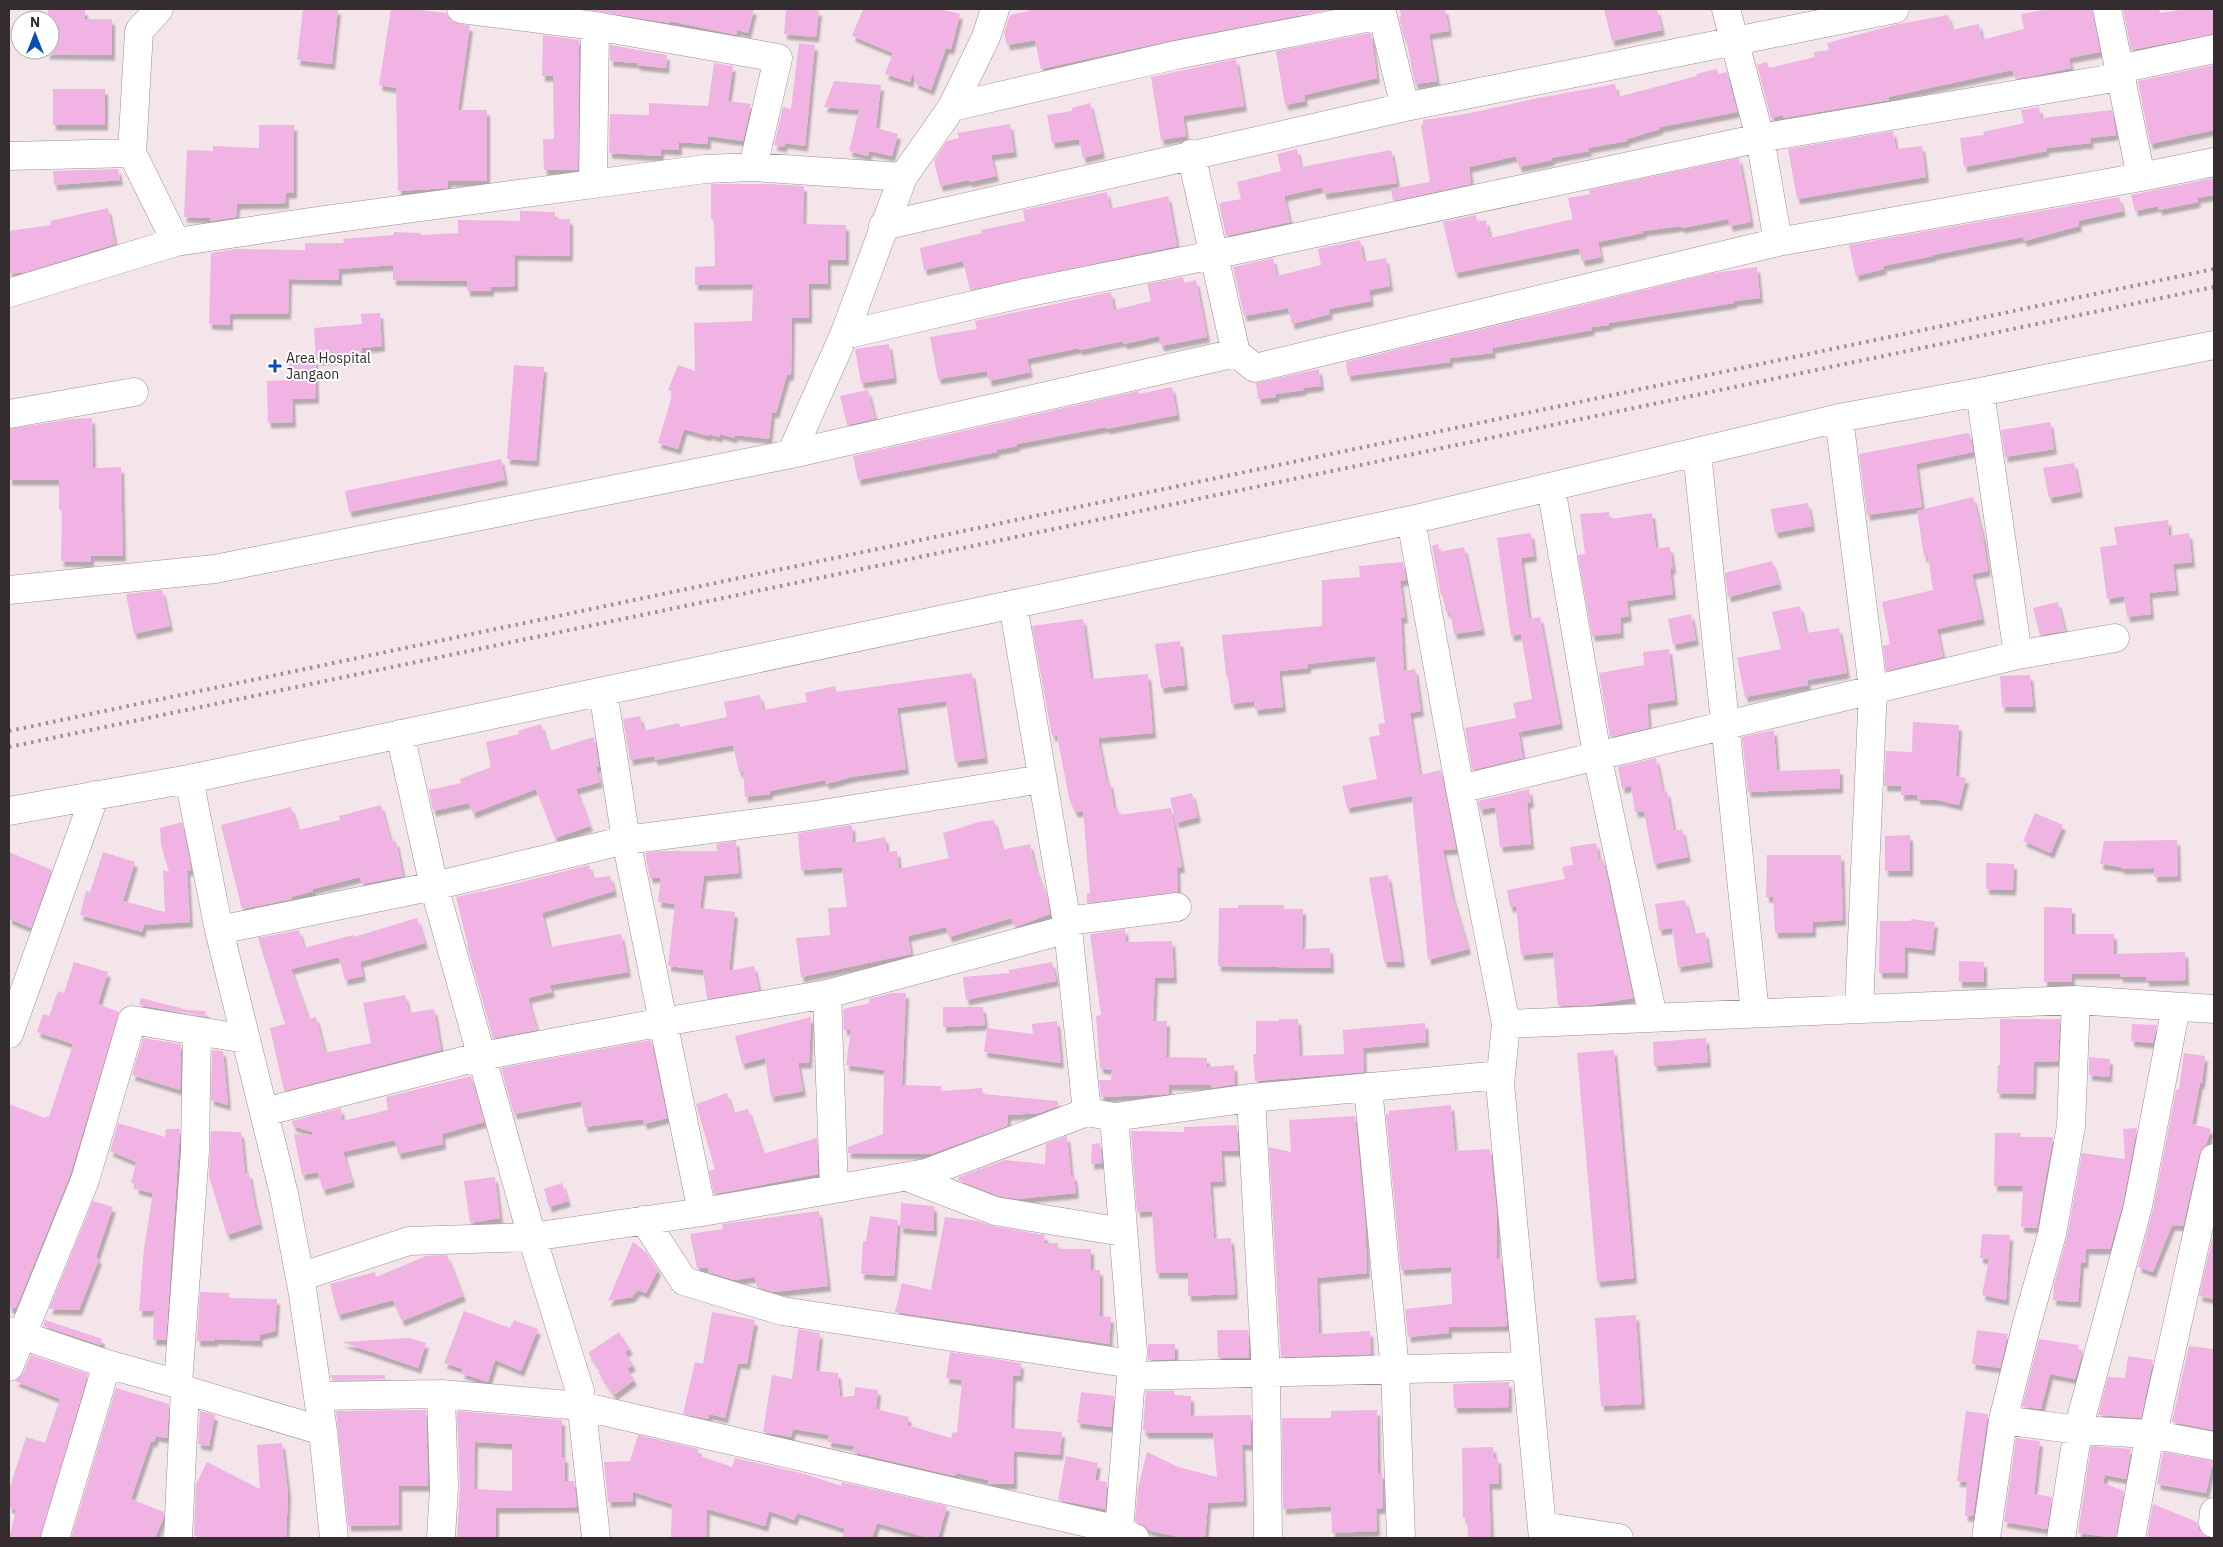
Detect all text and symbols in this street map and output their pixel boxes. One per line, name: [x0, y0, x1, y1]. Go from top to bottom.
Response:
north arrow: [10, 10, 60, 60]
text: N: [30, 13, 40, 31]
place label: Area Hospital Jangaon: [286, 349, 371, 383]
marker: Area Hospital Jangaon: [268, 359, 282, 373]

